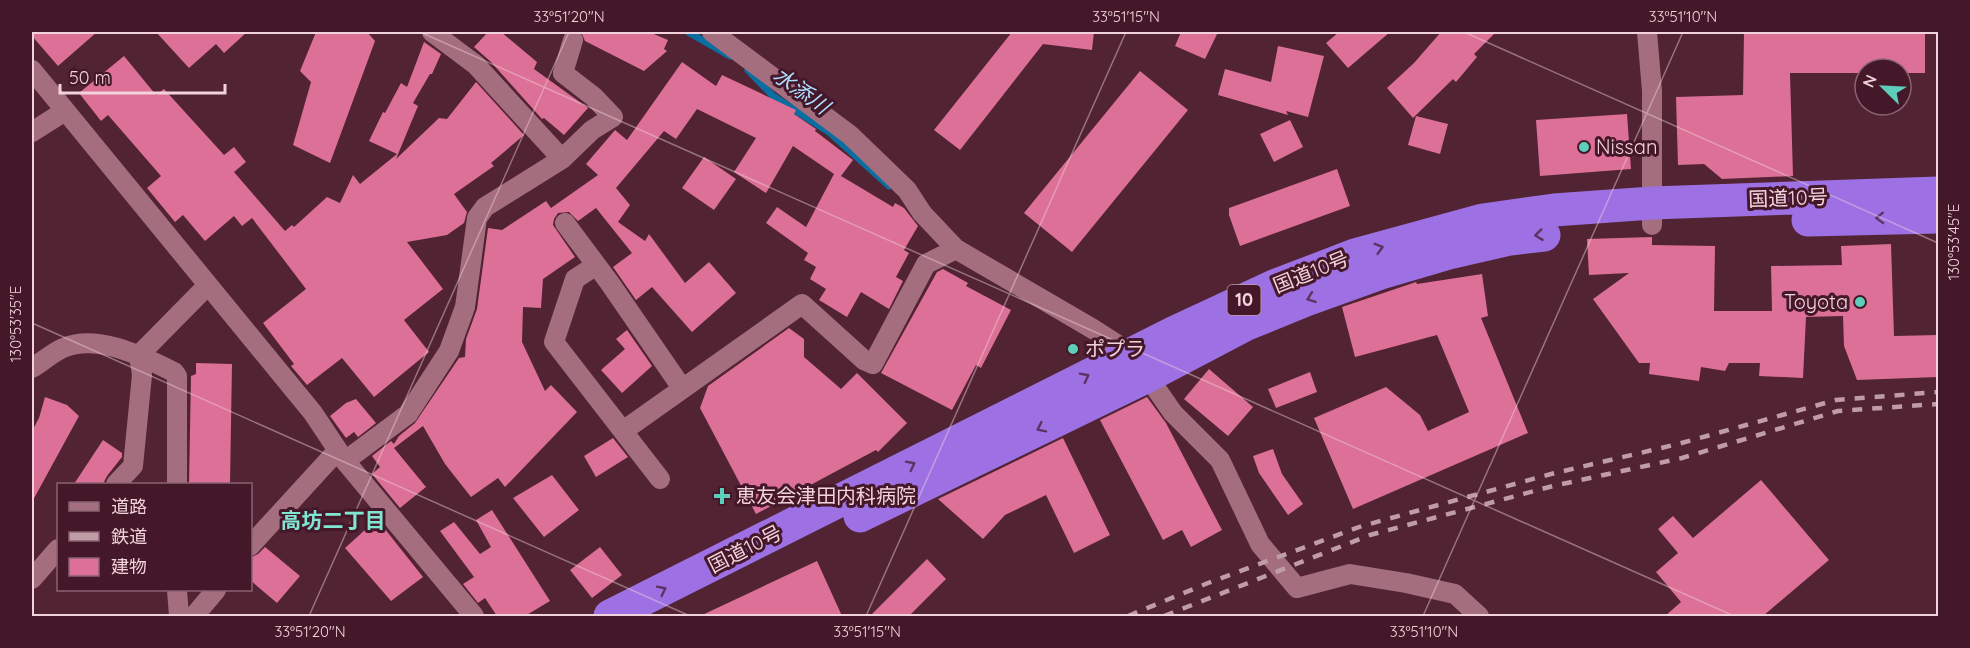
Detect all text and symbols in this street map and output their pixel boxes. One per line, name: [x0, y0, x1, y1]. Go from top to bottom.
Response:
text: 33°51'20"N: [533, 7, 605, 26]
text: 33°51'15"N: [1092, 7, 1160, 26]
text: 33°51'10"N: [1649, 7, 1717, 26]
scale bar: [60, 57, 225, 95]
north arrow: [1853, 57, 1913, 117]
water label: 水添川: [768, 61, 836, 120]
text: 50 m: [69, 66, 111, 89]
text: N: [1858, 71, 1881, 90]
place label: Nissan: [1596, 134, 1657, 159]
marker: Nissan: [1577, 140, 1591, 154]
street label: 国道10号: [1748, 184, 1828, 211]
text: 130°53'45"E: [1944, 204, 1963, 280]
one-way arrow: [1876, 212, 1885, 225]
one-way arrow: [1534, 229, 1543, 241]
one-way arrow: [1373, 243, 1384, 255]
street label: 国道10号: [1269, 245, 1352, 298]
road number: 10: [1228, 285, 1260, 315]
text: 130°53'35"E: [6, 286, 25, 362]
place label: Toyota: [1784, 289, 1848, 314]
one-way arrow: [1306, 291, 1317, 303]
marker: Toyota: [1853, 295, 1867, 309]
place label: ポプラ: [1085, 336, 1145, 361]
marker: ポプラ: [1066, 342, 1080, 356]
one-way arrow: [1079, 373, 1090, 385]
one-way arrow: [1036, 421, 1047, 433]
one-way arrow: [905, 461, 916, 472]
legend: [57, 483, 252, 591]
place label: 恵友会津田内科病院: [736, 483, 916, 508]
marker: 恵友会津田内科病院: [713, 487, 731, 505]
text: 道路: [111, 495, 147, 518]
district label: 高坊二丁目: [281, 507, 386, 533]
street label: 国道10号: [704, 519, 786, 578]
text: 鉄道: [111, 525, 147, 548]
text: 建物: [111, 555, 147, 578]
one-way arrow: [656, 586, 667, 598]
text: 33°51'20"N: [274, 622, 346, 641]
text: 33°51'15"N: [833, 622, 901, 641]
text: 33°51'10"N: [1390, 622, 1458, 641]

